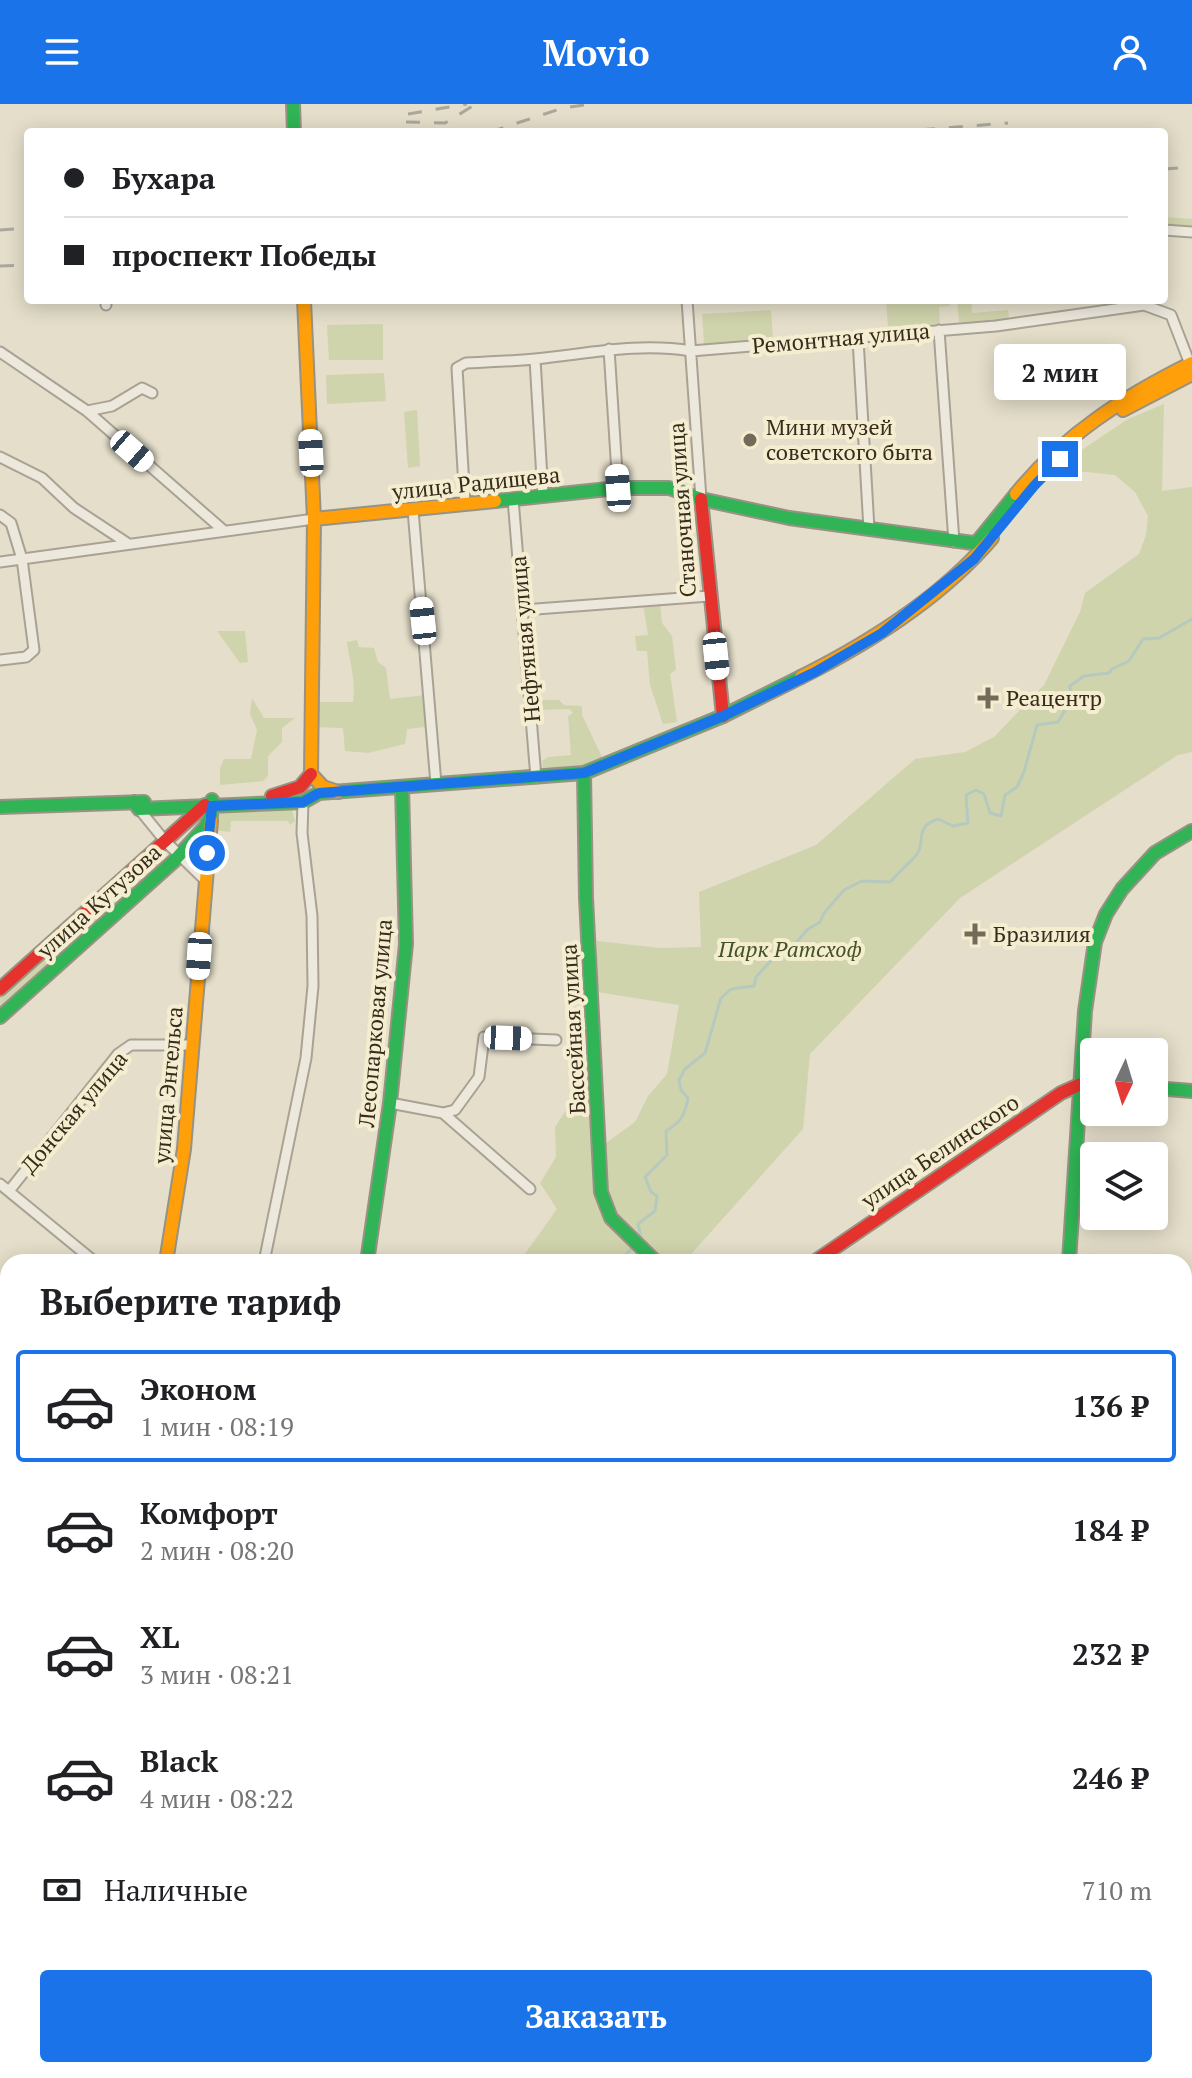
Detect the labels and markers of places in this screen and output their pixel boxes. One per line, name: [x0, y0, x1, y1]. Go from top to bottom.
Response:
place label: Мини музей советского быта: [766, 412, 933, 466]
marker: Мини музей советского быта: [741, 431, 759, 449]
place label: Реацентр: [1006, 683, 1102, 712]
marker: Реацентр: [977, 687, 999, 709]
place label: Бразилия: [993, 919, 1091, 948]
marker: Бразилия: [964, 923, 986, 945]

